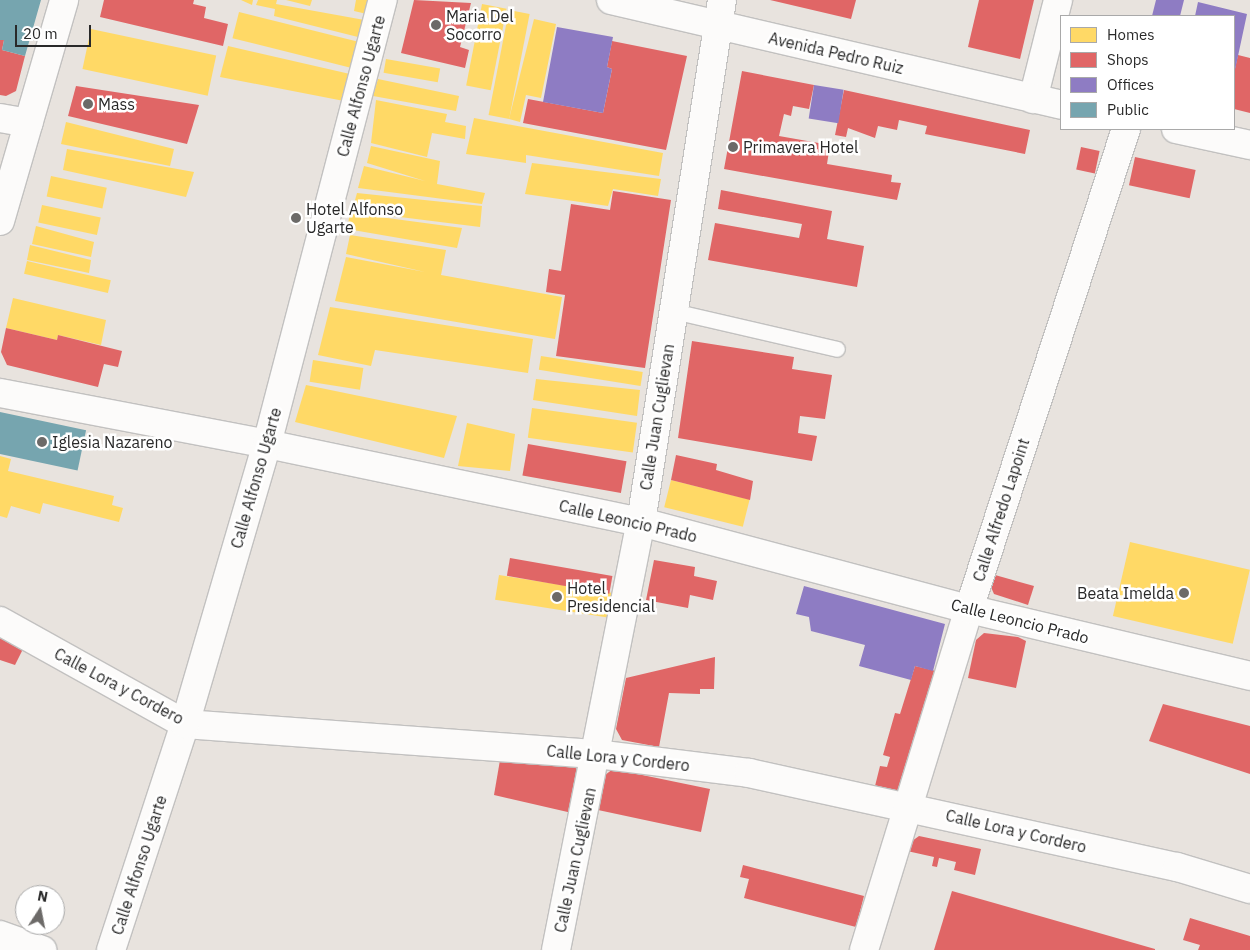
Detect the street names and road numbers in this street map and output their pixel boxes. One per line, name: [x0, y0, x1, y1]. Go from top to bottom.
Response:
street label: Calle Alfonso Ugarte: [333, 13, 389, 159]
street label: Avenida Pedro Ruiz: [767, 28, 905, 78]
street label: Calle Juan Cuglievan: [636, 342, 678, 492]
street label: Calle Alfonso Ugarte: [227, 405, 285, 551]
street label: Calle Alfredo Lapoint: [969, 436, 1033, 584]
street label: Calle Leoncio Prado: [557, 496, 699, 546]
street label: Calle Leoncio Prado: [949, 595, 1091, 647]
street label: Calle Lora y Cordero: [51, 644, 187, 728]
street label: Calle Lora y Cordero: [545, 741, 691, 775]
street label: Calle Juan Cuglievan: [550, 786, 600, 934]
street label: Calle Alfonso Ugarte: [107, 793, 171, 937]
street label: Calle Lora y Cordero: [944, 805, 1088, 857]

